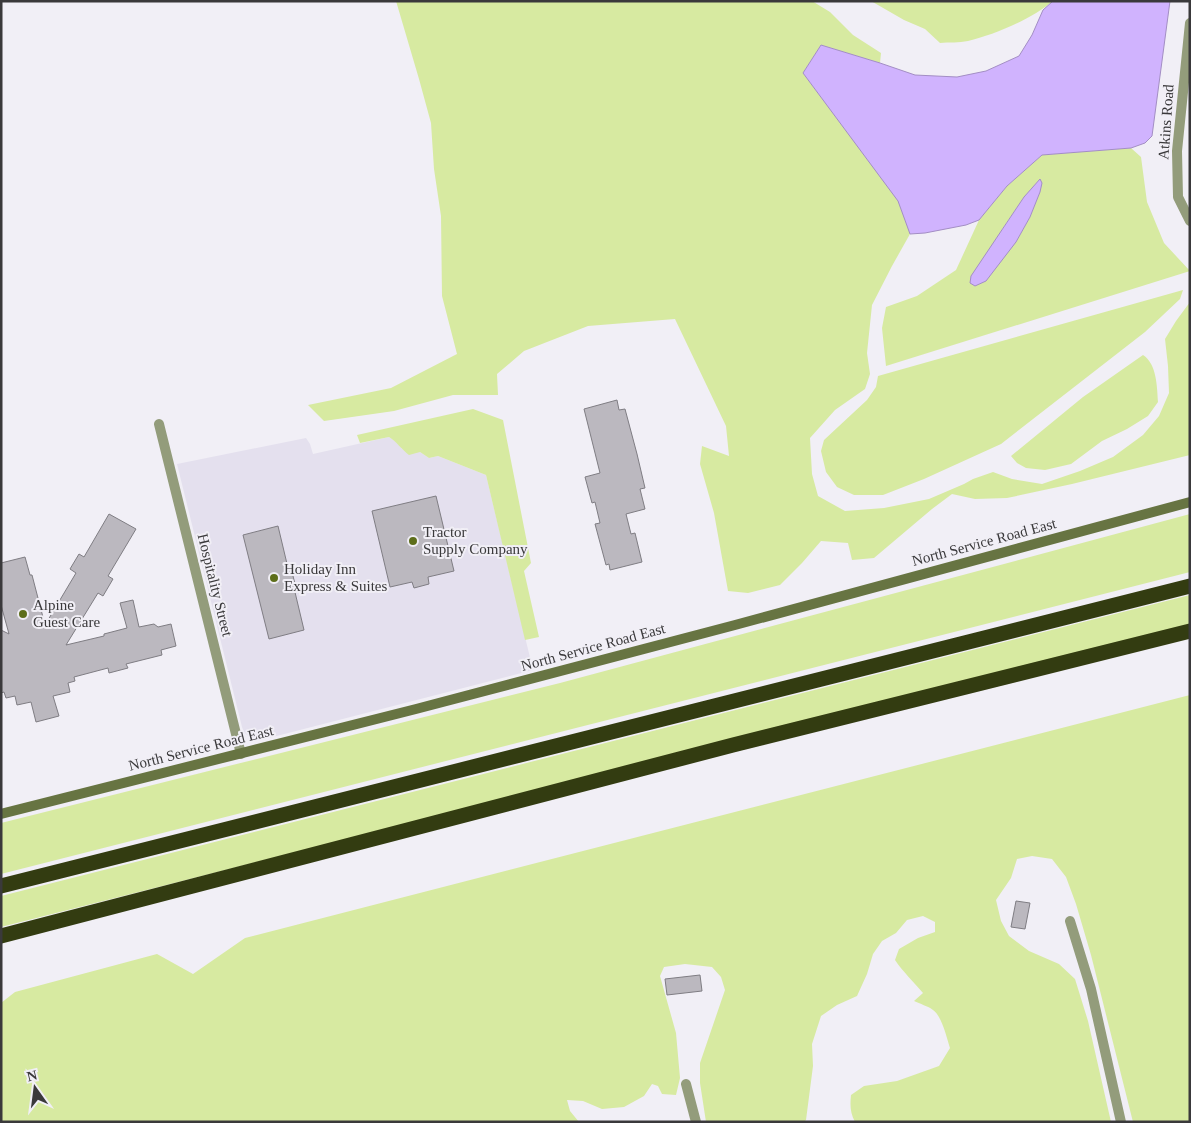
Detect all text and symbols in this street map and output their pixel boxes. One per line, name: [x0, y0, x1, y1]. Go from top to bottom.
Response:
street label: Atkins Road: [1155, 83, 1177, 160]
street label: North Service Road East: [910, 515, 1059, 569]
place label: Tractor Supply Company: [423, 524, 528, 557]
street label: Hospitality Street: [194, 532, 236, 639]
marker: Tractor Supply Company: [407, 535, 419, 547]
place label: Holiday Inn Express & Suites: [284, 561, 387, 594]
marker: Holiday Inn Express & Suites: [268, 572, 280, 584]
place label: Alpine Guest Care: [33, 597, 100, 630]
marker: Alpine Guest Care: [17, 608, 29, 620]
street label: North Service Road East: [519, 620, 668, 674]
street label: North Service Road East: [127, 722, 276, 774]
north arrow: [10, 1063, 60, 1113]
text: N: [25, 1067, 39, 1084]

